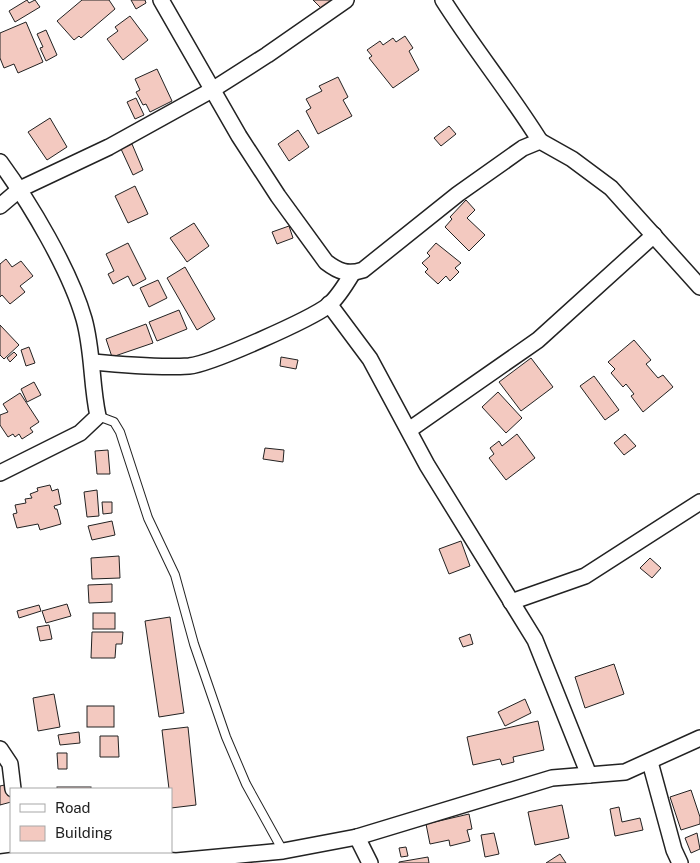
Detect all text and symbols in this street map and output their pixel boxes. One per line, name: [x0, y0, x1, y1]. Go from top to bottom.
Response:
legend: [10, 788, 172, 853]
text: Road: [55, 799, 91, 816]
text: Building: [55, 824, 113, 841]

